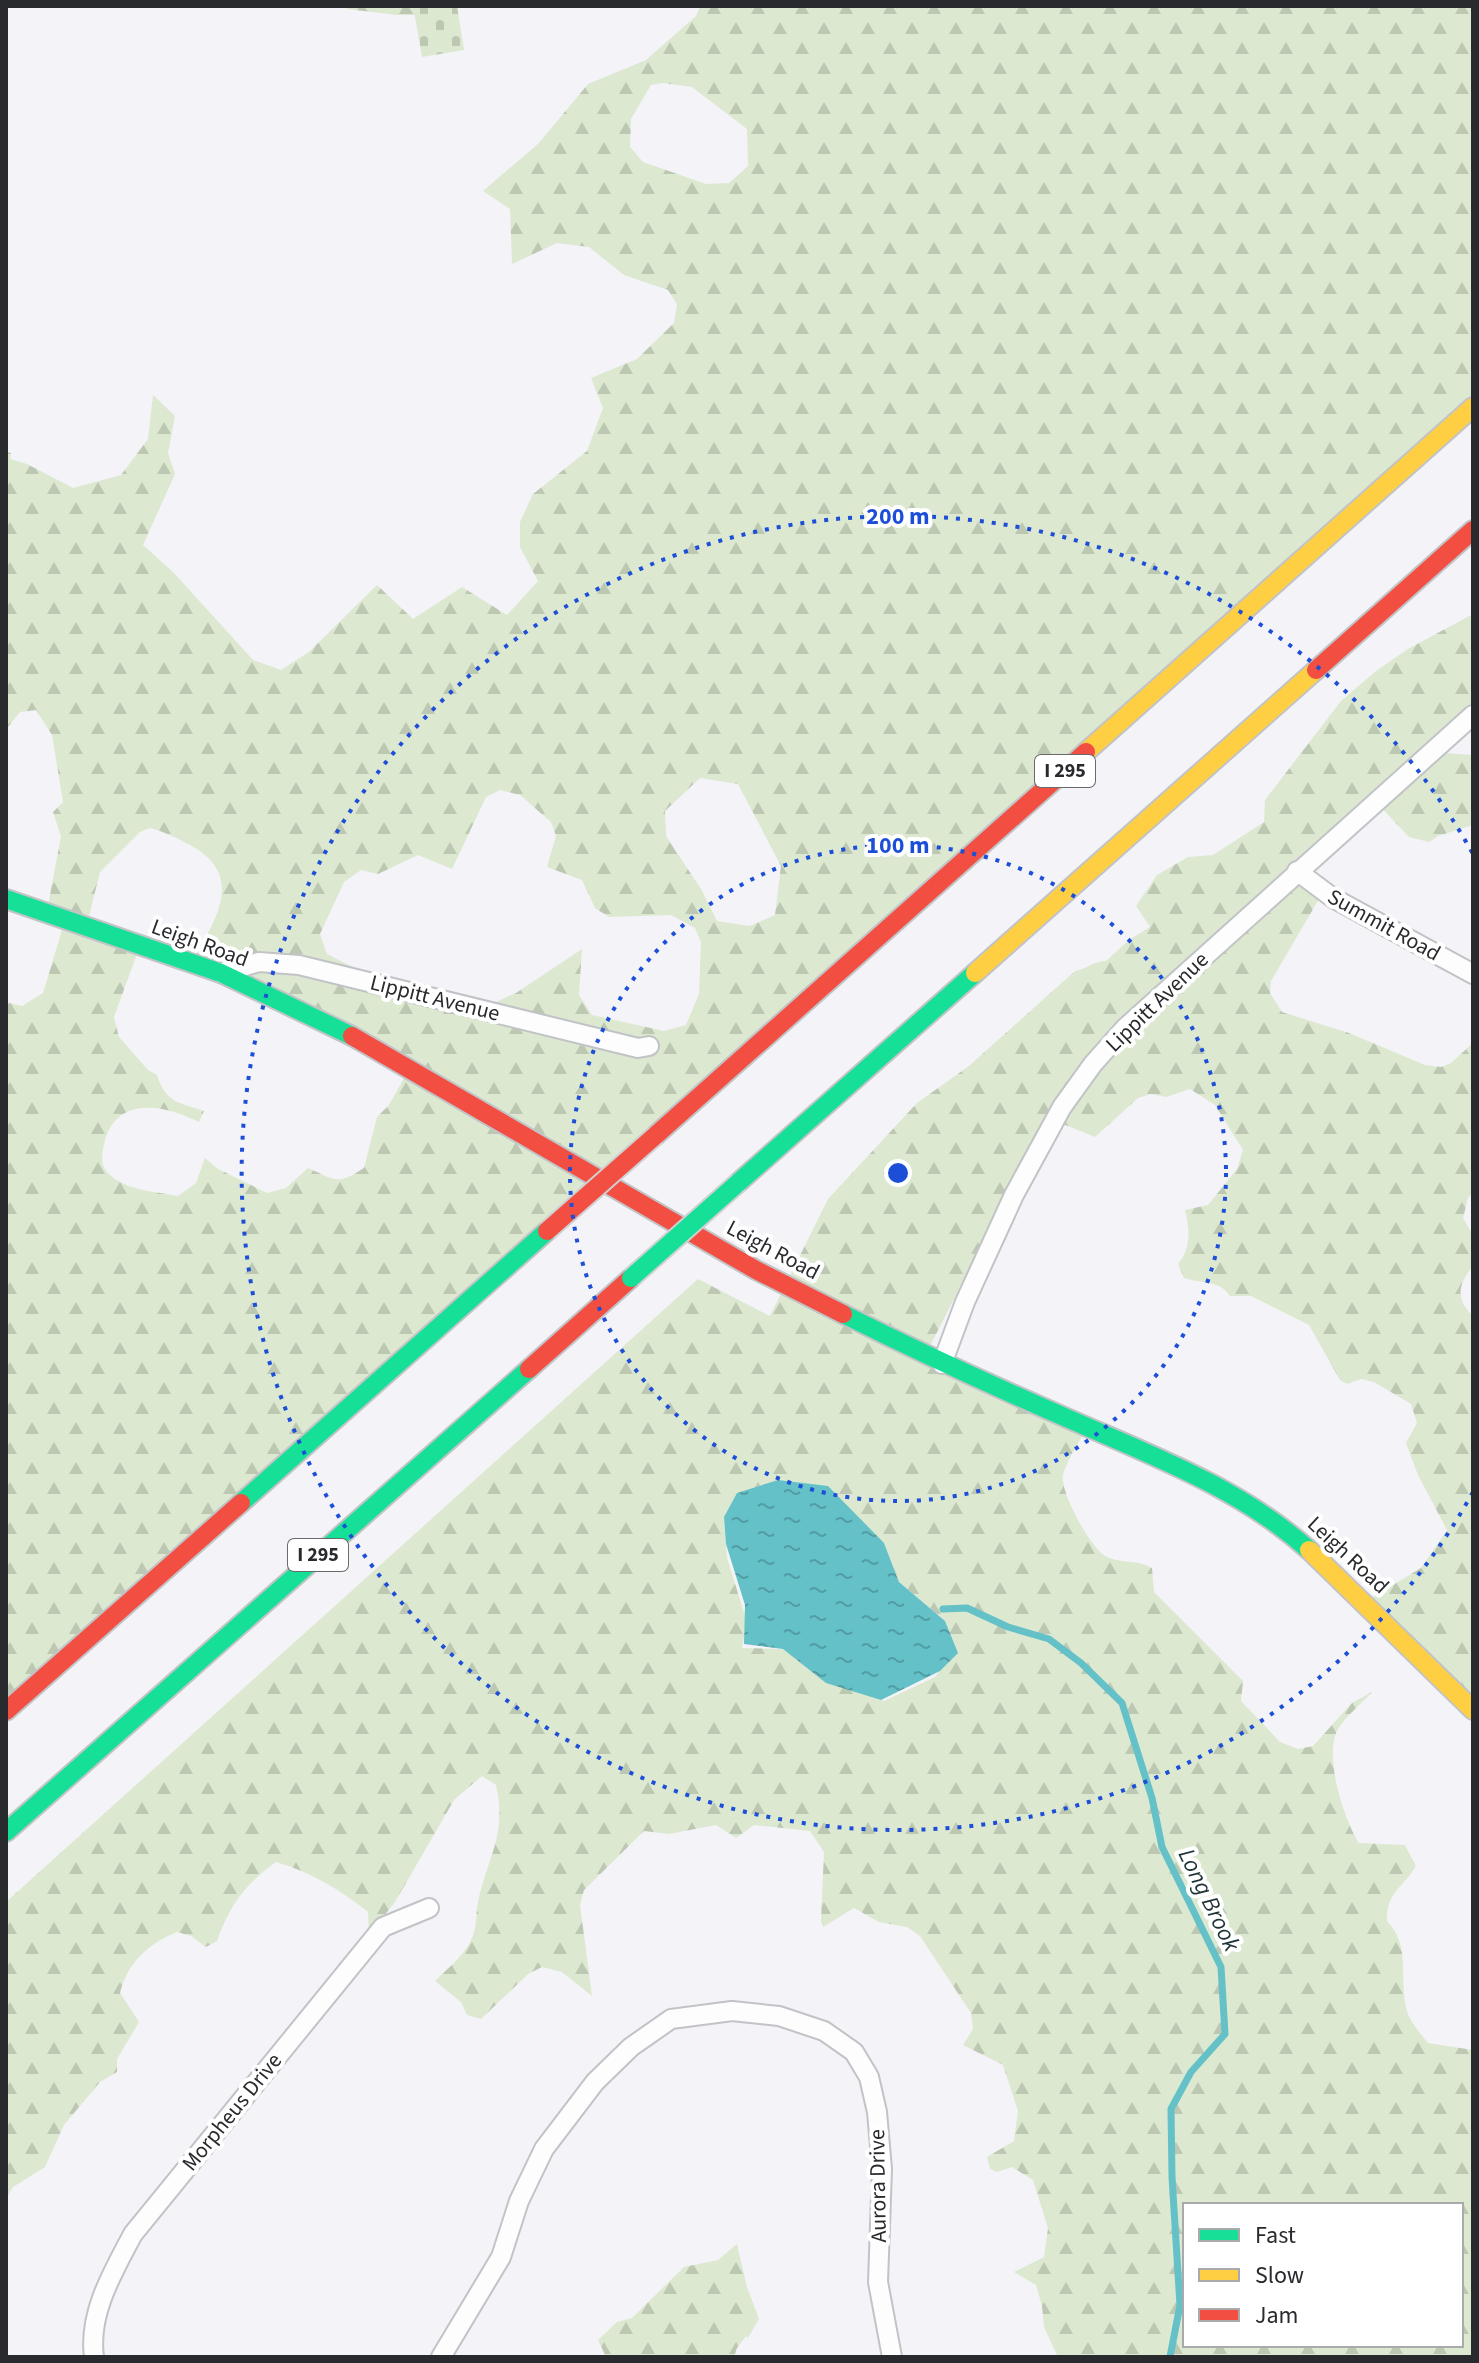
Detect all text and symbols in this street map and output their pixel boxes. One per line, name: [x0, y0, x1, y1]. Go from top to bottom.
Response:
text: 200 m: [866, 499, 930, 534]
road number: I 295: [1035, 755, 1095, 787]
text: 100 m: [866, 828, 930, 863]
street label: Summit Road: [1322, 881, 1446, 969]
street label: Leigh Road: [147, 911, 253, 975]
street label: Lippitt Avenue: [1098, 944, 1216, 1060]
street label: Lippitt Avenue: [367, 966, 503, 1030]
centre of rings: [884, 1159, 912, 1187]
street label: Leigh Road: [721, 1212, 825, 1288]
street label: Leigh Road: [1300, 1509, 1396, 1601]
road number: I 295: [288, 1539, 348, 1571]
water label: Long Brook: [1169, 1842, 1249, 1958]
street label: Morpheus Drive: [174, 2046, 290, 2178]
street label: Aurora Drive: [861, 2129, 895, 2243]
legend: [1183, 2203, 1463, 2347]
text: Fast: [1255, 2218, 1296, 2253]
text: Slow: [1255, 2258, 1304, 2293]
text: Jam: [1255, 2298, 1299, 2333]

